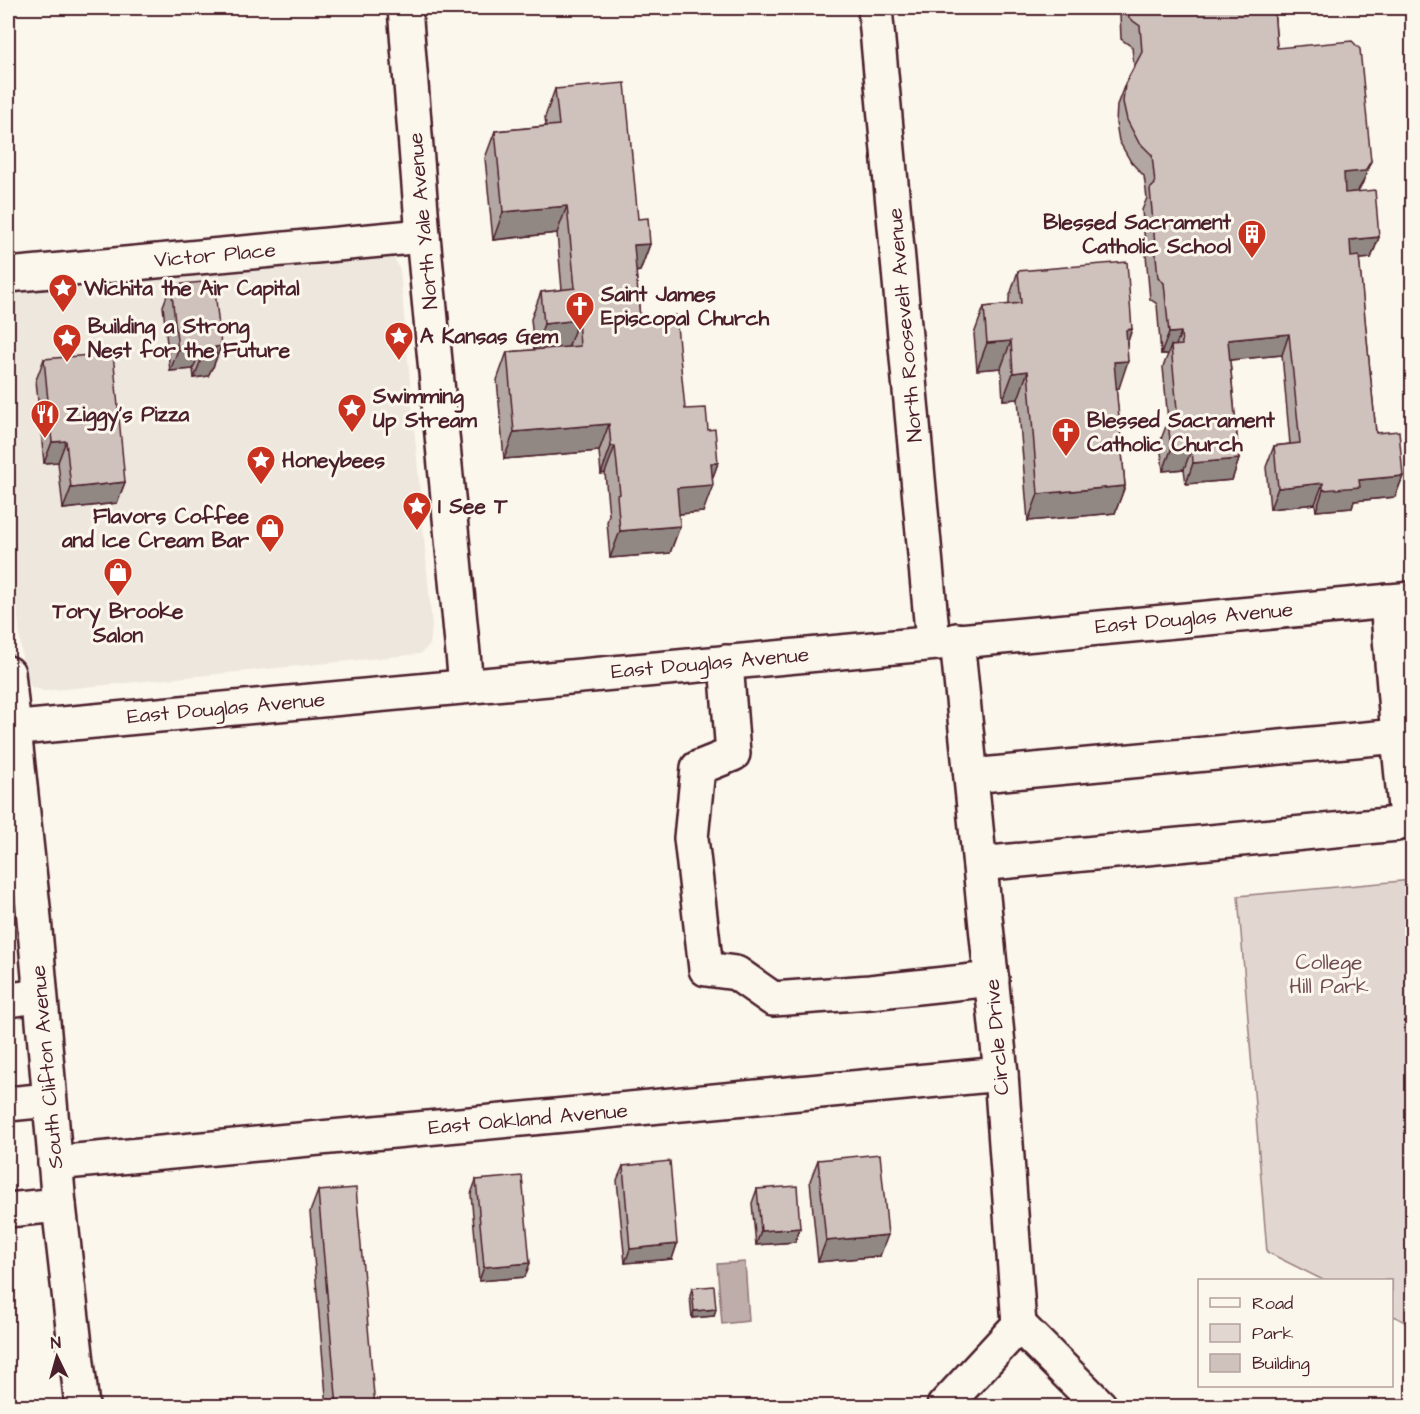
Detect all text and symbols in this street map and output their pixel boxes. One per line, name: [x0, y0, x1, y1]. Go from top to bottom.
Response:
street label: North Yale Avenue: [401, 132, 445, 310]
street label: North Roosevelt Avenue: [880, 207, 930, 443]
place label: Blessed Sacrament Catholic School: [1043, 208, 1232, 261]
building icon: Blessed Sacrament Catholic School: [1236, 218, 1268, 260]
street label: Victor Place: [153, 235, 277, 275]
place icon: Wichita the Air Capital: [47, 272, 79, 314]
place label: Wichita the Air Capital: [83, 274, 300, 304]
place label: Saint James Episcopal Church: [600, 280, 770, 334]
church icon: Saint James Episcopal Church: [564, 290, 596, 332]
place label: Building a Strong Nest for the Future: [88, 312, 291, 365]
place icon: A Kansas Gem: [383, 320, 415, 362]
place icon: Building a Strong Nest for the Future: [51, 322, 83, 364]
place label: A Kansas Gem: [420, 322, 559, 351]
place label: Swimming Up Stream: [372, 382, 478, 436]
place icon: Swimming Up Stream: [336, 392, 368, 434]
restaurant icon: Ziggy's Pizza: [29, 398, 61, 440]
place label: Ziggy's Pizza: [66, 400, 190, 432]
place label: Blessed Sacrament Catholic Church: [1087, 406, 1275, 459]
church icon: Blessed Sacrament Catholic Church: [1050, 416, 1082, 458]
place icon: Honeybees: [245, 444, 277, 486]
place label: Honeybees: [282, 446, 385, 478]
place icon: I See T: [401, 490, 433, 532]
place label: I See T: [438, 492, 508, 521]
place label: Flavors Coffee and Ice Cream Bar: [61, 502, 250, 555]
shop icon: Flavors Coffee and Ice Cream Bar: [254, 512, 286, 554]
shop icon: Tory Brooke Salon: [102, 556, 134, 598]
street label: East Douglas Avenue: [1094, 595, 1294, 643]
place label: Tory Brooke Salon: [52, 597, 184, 650]
street label: East Douglas Avenue: [610, 640, 810, 688]
street label: East Douglas Avenue: [126, 685, 326, 733]
park label: College Hill Park: [1289, 948, 1369, 1001]
street label: South Clifton Avenue: [24, 964, 70, 1170]
street label: Circle Drive: [977, 978, 1017, 1096]
street label: East Oakland Avenue: [427, 1096, 629, 1142]
legend: [1198, 1279, 1393, 1387]
text: Road: [1252, 1291, 1293, 1316]
text: Park: [1252, 1321, 1294, 1346]
north arrow: [27, 1327, 87, 1387]
text: N: [50, 1332, 62, 1354]
text: Building: [1252, 1351, 1310, 1377]

